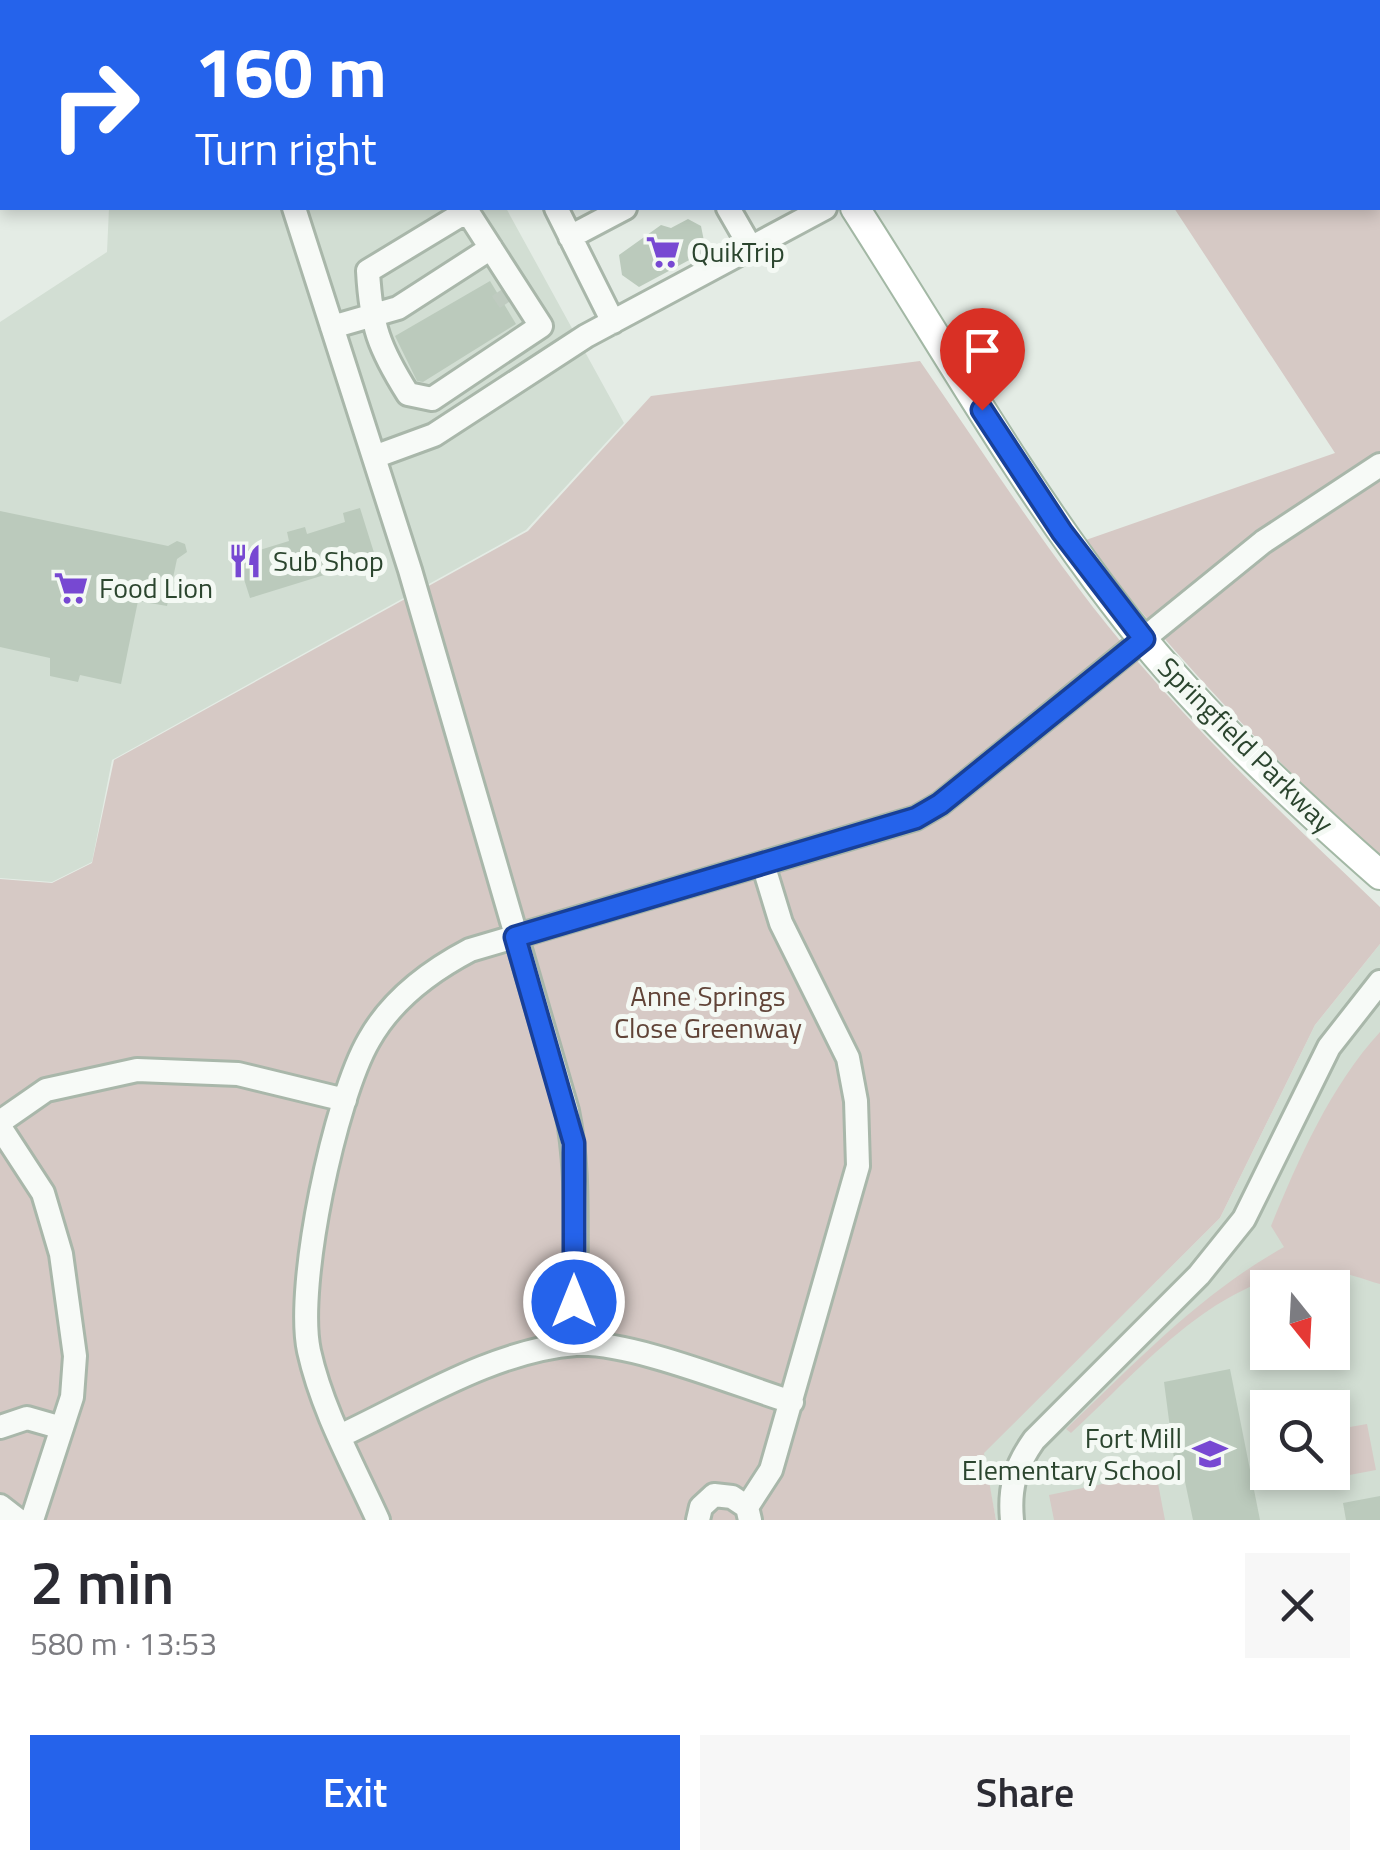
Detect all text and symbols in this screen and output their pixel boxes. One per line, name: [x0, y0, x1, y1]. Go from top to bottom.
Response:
text: 160 m: [195, 18, 387, 124]
icon: right: [30, 40, 160, 170]
text: Turn right: [195, 114, 377, 182]
place label: QuikTrip: [691, 230, 785, 273]
supermarket icon: QuikTrip: [644, 233, 682, 271]
pin: [940, 308, 1025, 411]
icon: arrive: [955, 323, 1010, 378]
place label: Sub Shop: [273, 539, 384, 582]
restaurant icon: Sub Shop: [226, 542, 264, 580]
place label: Food Lion: [99, 566, 213, 609]
supermarket icon: Food Lion: [52, 569, 90, 607]
street label: Springfield Parkway: [1148, 647, 1344, 843]
park label: Anne Springs Close Greenway: [614, 974, 802, 1049]
position arrow: [522, 1250, 626, 1354]
north arrow: [1250, 1270, 1350, 1370]
map controls: [1250, 1270, 1350, 1490]
button: search: [1250, 1390, 1350, 1490]
place label: Fort Mill Elementary School: [962, 1416, 1182, 1491]
school or university icon: Fort Mill Elementary School: [1191, 1435, 1229, 1473]
text: 2 min: [30, 1536, 174, 1627]
button: close: [1245, 1553, 1350, 1658]
text: 580 m · 13:53: [30, 1619, 217, 1667]
button: Exit: [30, 1735, 680, 1850]
button: Share: [700, 1735, 1350, 1850]

